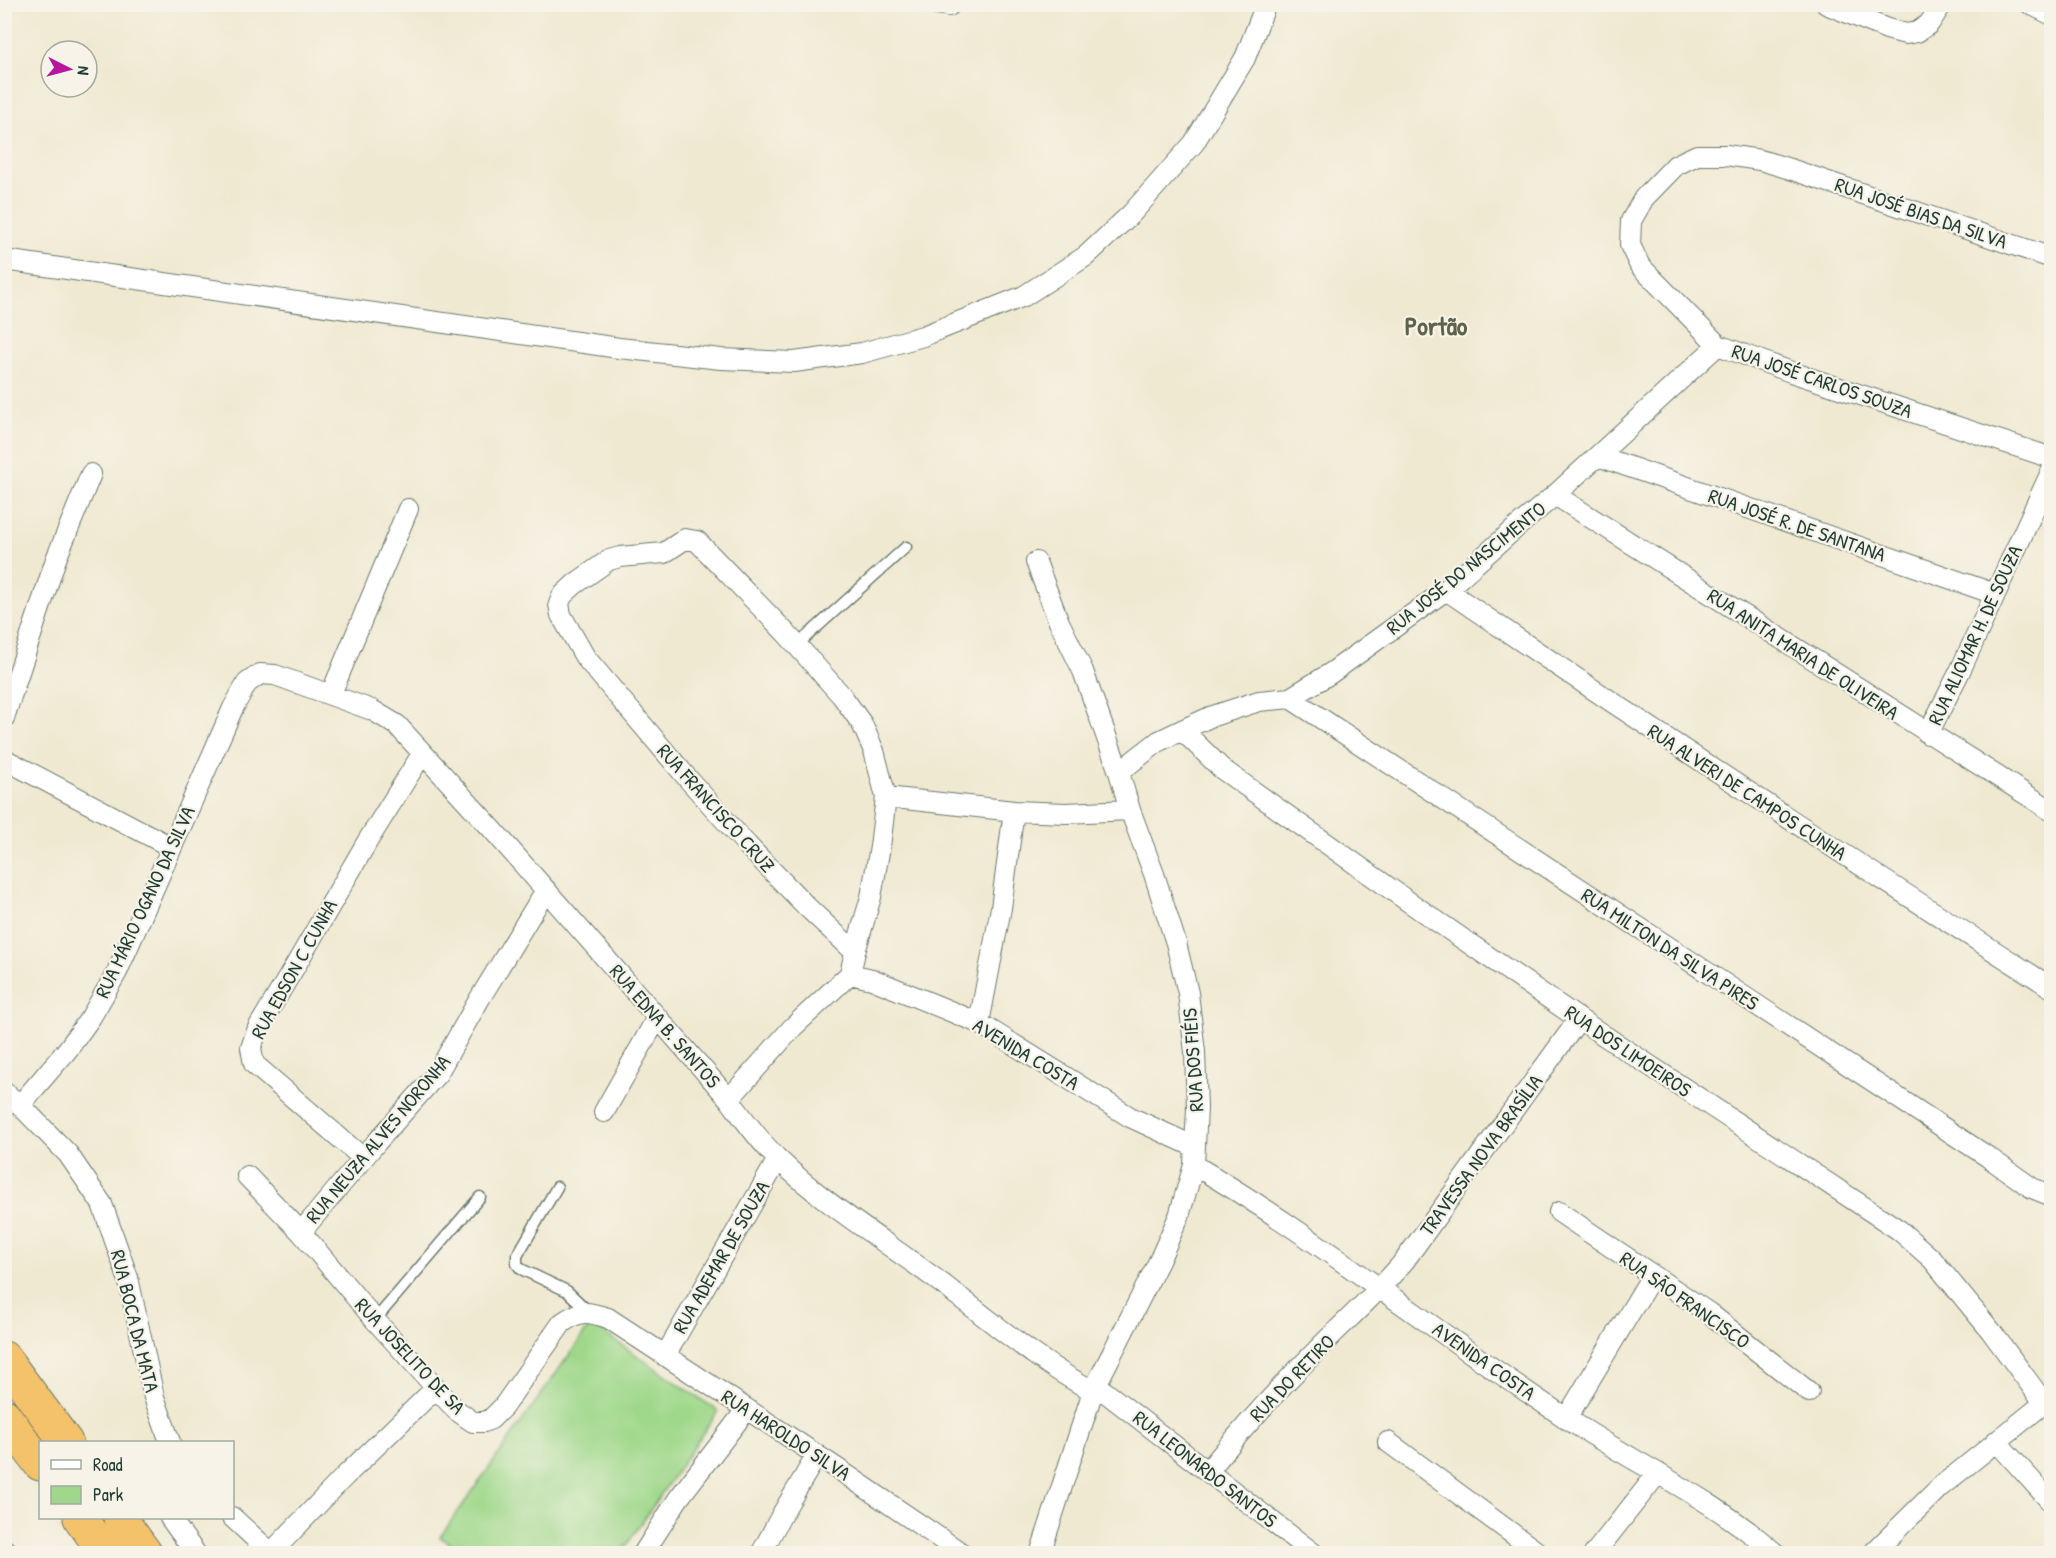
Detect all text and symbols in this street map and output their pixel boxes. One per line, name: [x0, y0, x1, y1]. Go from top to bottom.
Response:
north arrow: [39, 39, 99, 99]
text: N: [72, 65, 95, 76]
street label: RUA JOSÉ BIAS DA SILVA: [1832, 170, 2011, 255]
district label: Portão: [1405, 308, 1468, 343]
street label: RUA JOSÉ CARLOS SOUZA: [1728, 337, 1916, 424]
street label: RUA JOSÉ R. DE SANTANA: [1705, 482, 1890, 568]
street label: RUA JOSÉ DO NASCIMENTO: [1380, 495, 1551, 640]
street label: RUA ALIOMAR H. DE SOUZA: [1921, 540, 2028, 729]
street label: RUA ANITA MARIA DE OLIVEIRA: [1702, 582, 1904, 726]
street label: RUA ALVERI DE CAMPOS CUNHA: [1643, 717, 1852, 866]
street label: RUA FRANCISCO CRUZ: [651, 738, 781, 878]
street label: RUA MÁRIO OGANO DA SILVA: [88, 801, 201, 1002]
street label: RUA MILTON DA SILVA PIRES: [1576, 881, 1764, 1016]
street label: RUA EDSON C CUNHA: [244, 894, 343, 1043]
street label: RUA EDNA B. SANTOS: [604, 958, 727, 1093]
street label: RUA DOS LIMOEIROS: [1560, 998, 1697, 1103]
street label: RUA DOS FIÉIS: [1175, 1007, 1210, 1113]
street label: AVENIDA COSTA: [968, 1011, 1085, 1096]
street label: RUA NEUZA ALVES NORONHA: [299, 1049, 456, 1229]
street label: TRAVESSA NOVA BRASÍLIA: [1413, 1068, 1548, 1241]
street label: RUA ADEMAR DE SOUZA: [666, 1175, 775, 1338]
street label: RUA SÃO FRANCISCO: [1615, 1245, 1756, 1355]
street label: RUA BOCA DA MATA: [105, 1247, 166, 1395]
street label: RUA JOSELITO DE SA: [349, 1292, 472, 1420]
street label: AVENIDA COSTA: [1428, 1315, 1541, 1406]
street label: RUA DO RETIRO: [1243, 1328, 1340, 1427]
street label: RUA HAROLDO SILVA: [717, 1383, 856, 1487]
street label: RUA LEONARDO SANTOS: [1128, 1404, 1283, 1533]
legend: [39, 1441, 234, 1519]
text: Road: [93, 1452, 123, 1477]
text: Park: [93, 1482, 124, 1507]

